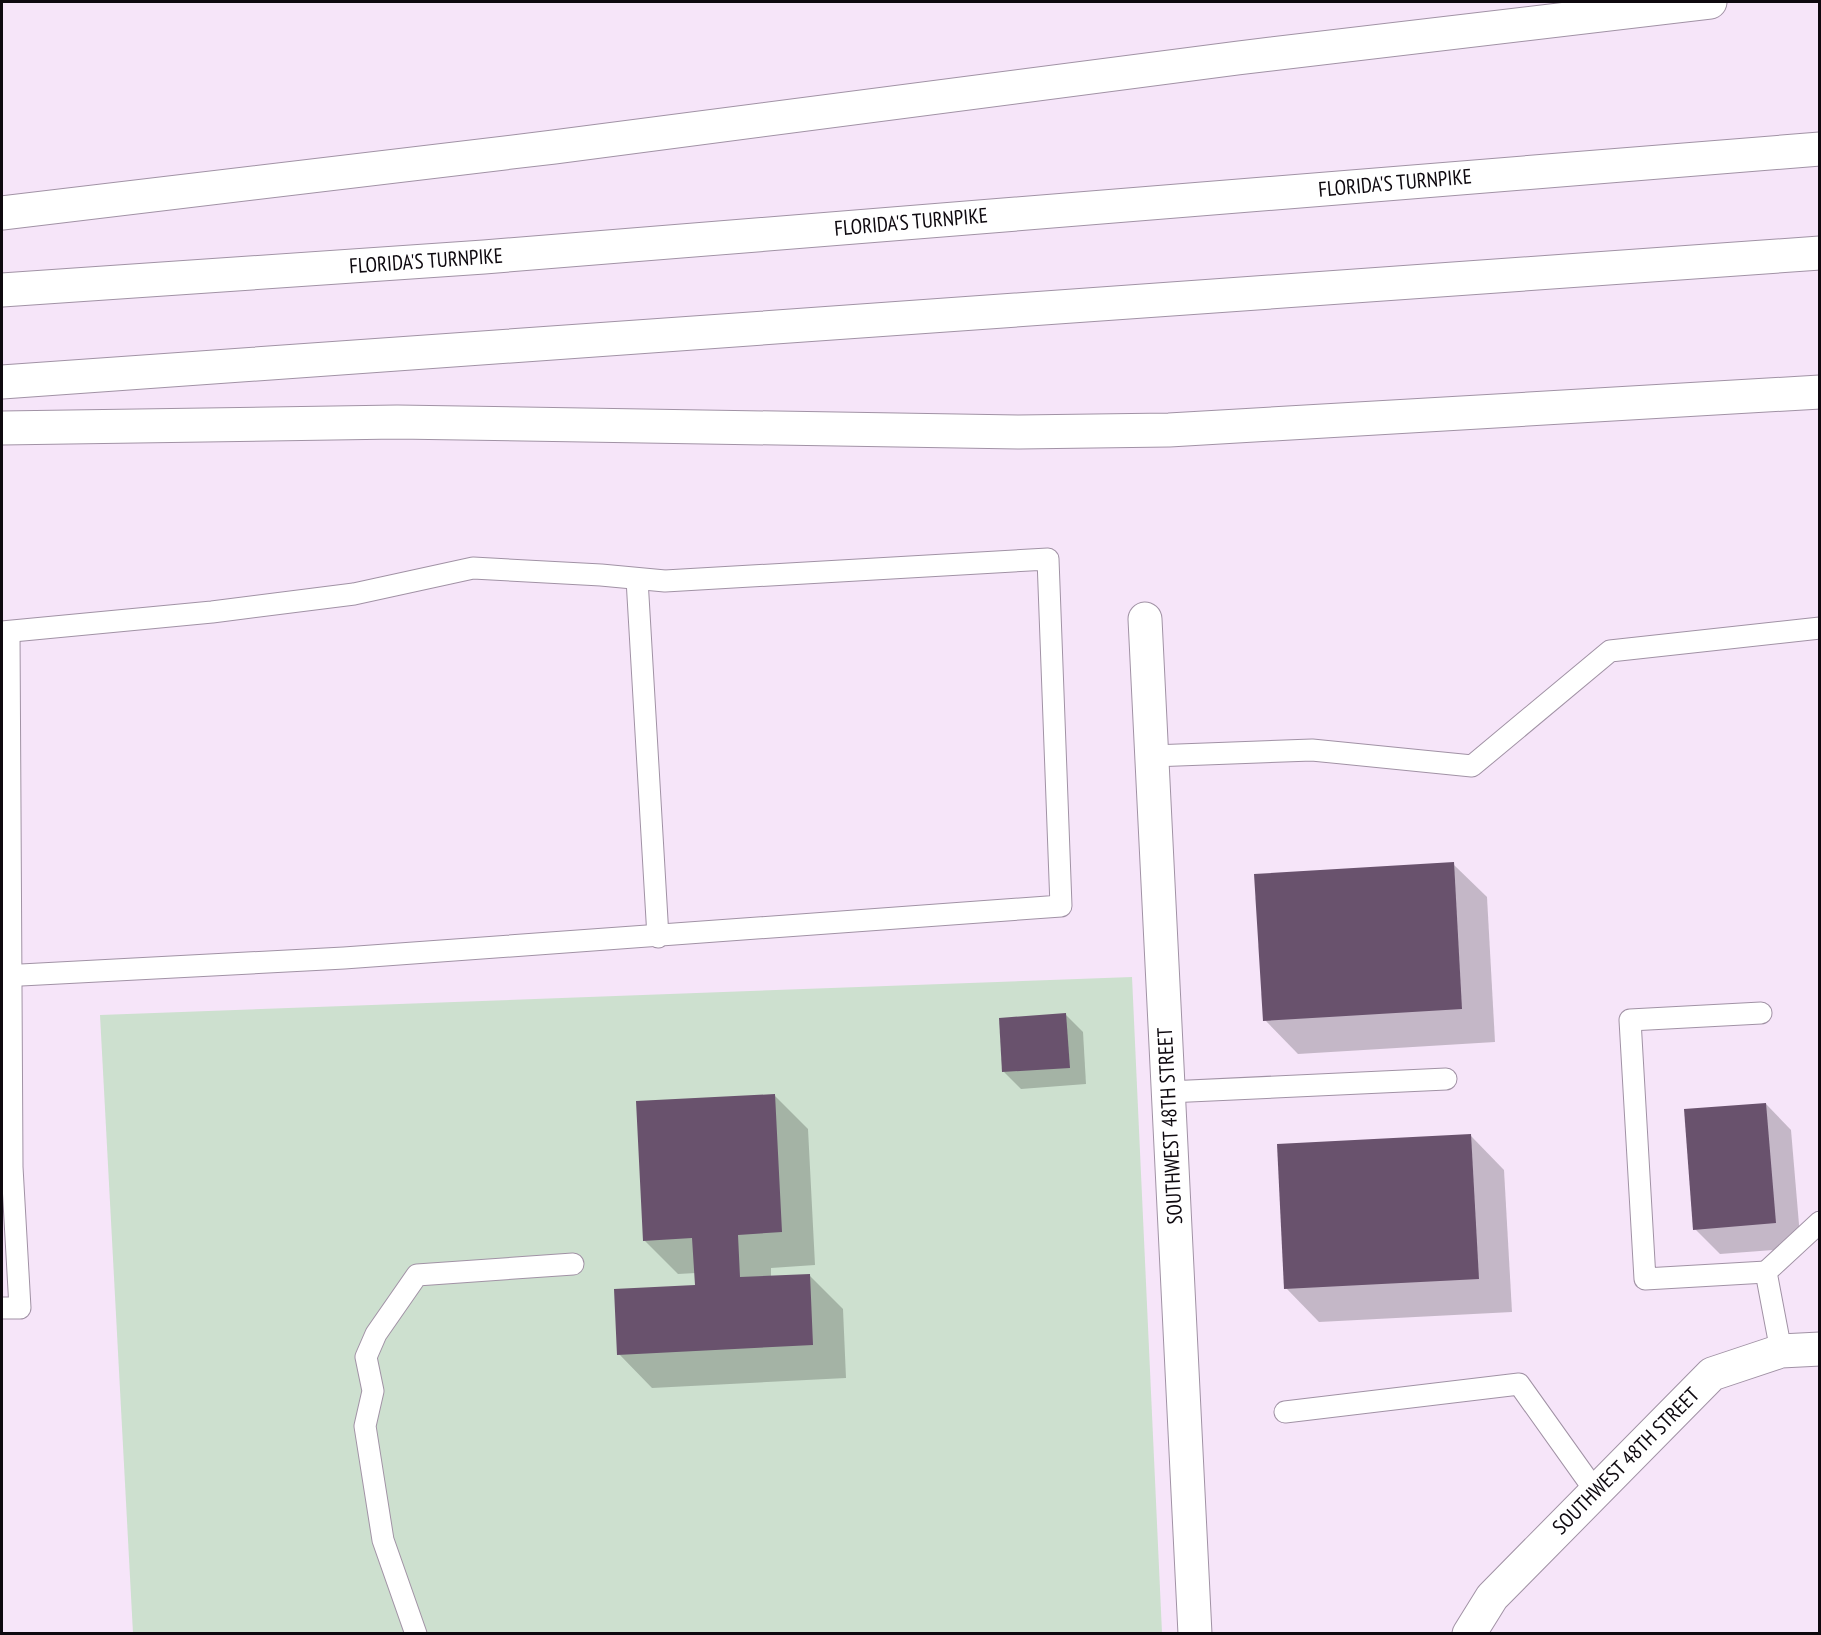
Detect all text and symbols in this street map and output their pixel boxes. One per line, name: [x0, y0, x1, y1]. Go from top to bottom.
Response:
street label: FLORIDA'S TURNPIKE: [1317, 162, 1473, 203]
street label: FLORIDA'S TURNPIKE: [833, 201, 989, 242]
street label: FLORIDA'S TURNPIKE: [348, 242, 504, 279]
street label: SOUTHWEST 48TH STREET: [1151, 1026, 1188, 1225]
street label: SOUTHWEST 48TH STREET: [1546, 1381, 1705, 1540]

